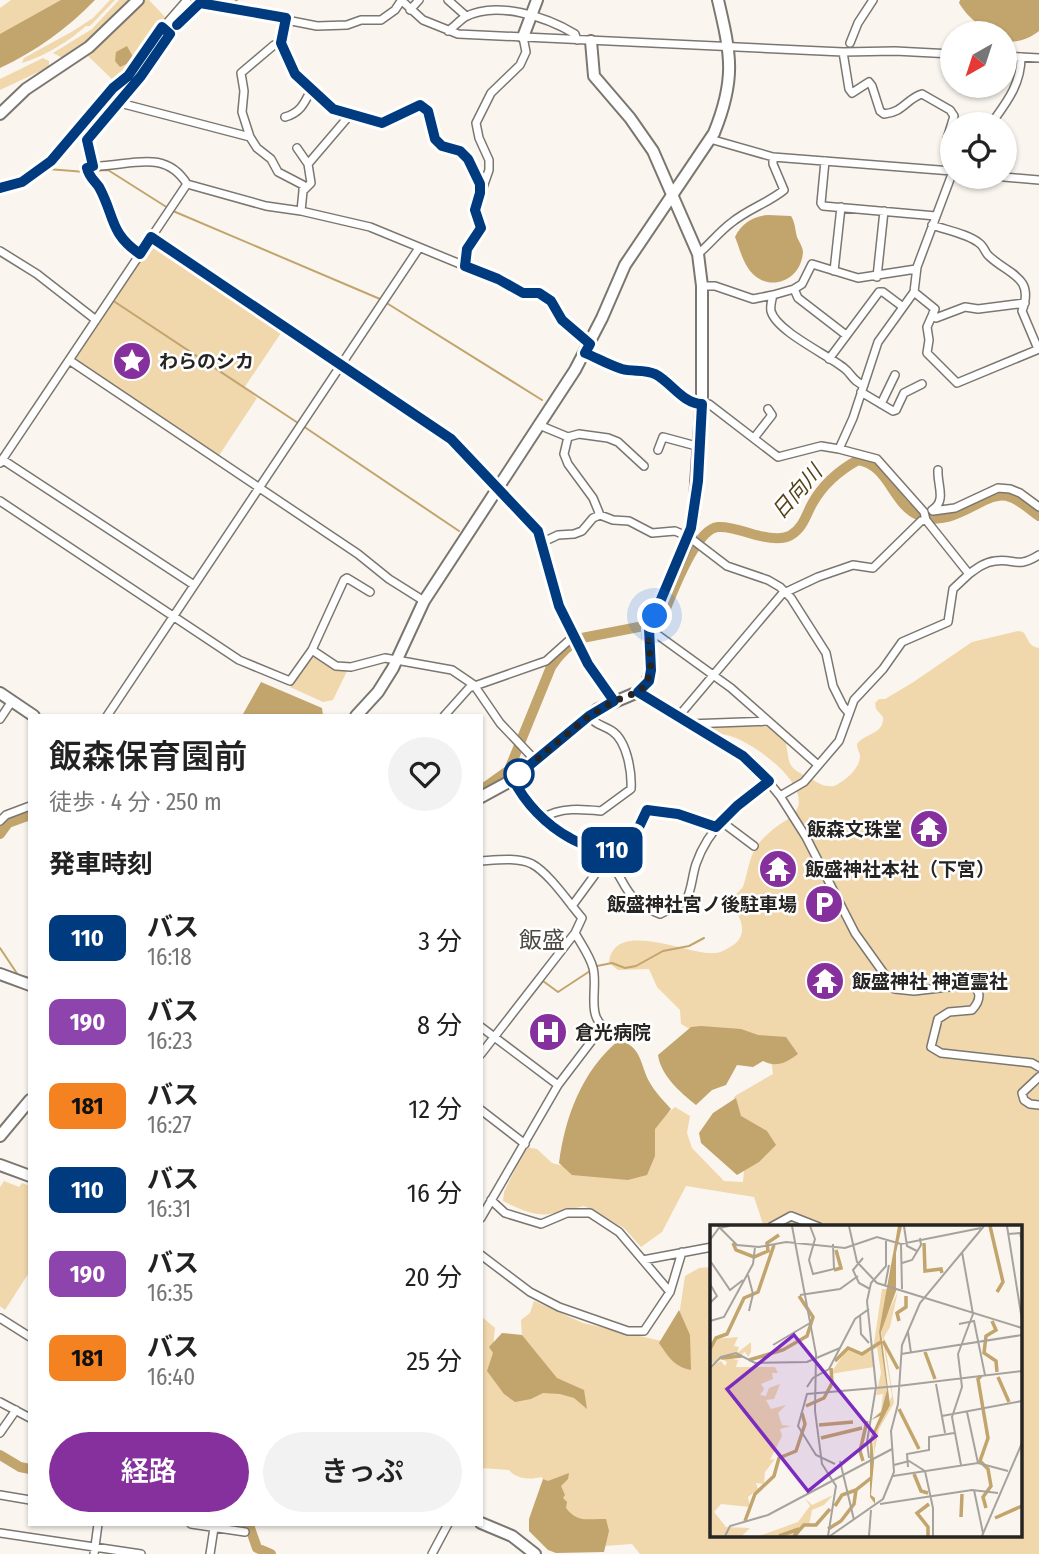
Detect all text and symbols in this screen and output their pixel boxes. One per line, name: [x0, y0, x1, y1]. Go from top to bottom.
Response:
north arrow: [940, 21, 1017, 98]
map controls: [940, 21, 1017, 189]
button: locate: [940, 112, 1017, 189]
place icon: わらのシカ: [111, 340, 153, 382]
place label: わらのシカ: [159, 350, 254, 373]
water label: 日向川: [767, 458, 829, 524]
your location: [637, 598, 672, 633]
text: 飯森保育園前: [49, 737, 247, 777]
button: heart: [388, 737, 462, 811]
unlabelled marker: [504, 759, 534, 789]
text: 徒歩 · 4 分 · 250 m: [49, 788, 222, 816]
temple icon: 飯森文珠堂: [908, 808, 950, 850]
place label: 飯森文珠堂: [807, 818, 902, 841]
line badge: 110: [572, 827, 652, 873]
text: 110: [596, 836, 628, 864]
temple icon: 飯盛神社本社（下宮）: [757, 848, 799, 890]
text: 発車時刻: [49, 849, 153, 880]
place label: 飯盛神社本社（下宮）: [805, 858, 995, 881]
parking icon: 飯盛神社宮ノ後駐車場: [803, 883, 845, 925]
place label: 飯盛神社宮ノ後駐車場: [607, 893, 797, 916]
text: バス: [147, 912, 199, 943]
text: 110: [71, 924, 104, 952]
text: 3 分: [418, 926, 462, 957]
district label: 飯盛: [519, 926, 565, 954]
text: 16:18: [147, 943, 192, 971]
temple icon: 飯盛神社 神道霊社: [804, 960, 846, 1002]
place label: 飯盛神社 神道霊社: [852, 970, 1008, 993]
text: バス: [147, 996, 199, 1027]
text: 190: [70, 1008, 105, 1036]
text: 8 分: [417, 1010, 462, 1041]
hospital icon: 倉光病院: [527, 1011, 569, 1053]
place label: 倉光病院: [575, 1021, 651, 1044]
text: 16:23: [147, 1027, 193, 1055]
text: バス: [147, 1080, 199, 1111]
text: 181: [71, 1092, 104, 1120]
text: 12 分: [408, 1094, 462, 1125]
text: 16:27: [147, 1111, 192, 1139]
text: バス: [147, 1164, 199, 1195]
text: 110: [71, 1176, 104, 1204]
text: 16 分: [407, 1178, 462, 1209]
text: 16:31: [147, 1195, 191, 1223]
inset map: [710, 1225, 1021, 1536]
text: バス: [147, 1248, 199, 1279]
text: 190: [70, 1260, 105, 1288]
text: 20 分: [405, 1262, 462, 1293]
text: 16:35: [147, 1279, 193, 1307]
text: バス: [147, 1332, 199, 1363]
text: 181: [71, 1344, 104, 1372]
text: 25 分: [406, 1346, 462, 1377]
text: 16:40: [147, 1363, 195, 1391]
button: 経路: [49, 1432, 249, 1512]
button: きっぷ: [263, 1432, 462, 1512]

